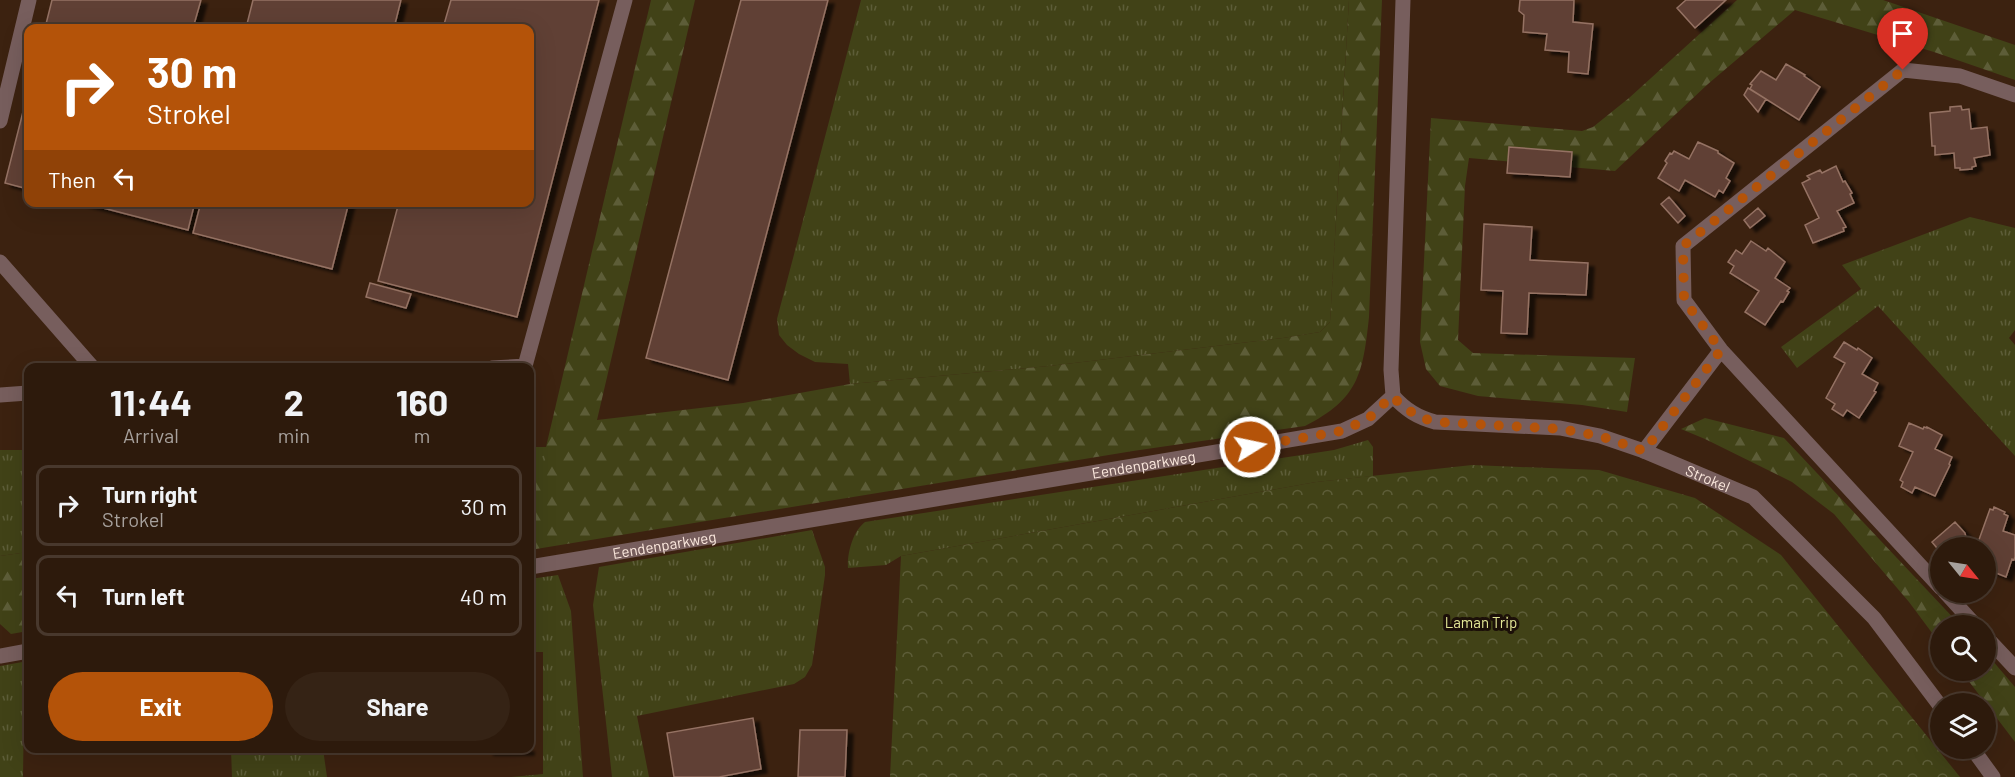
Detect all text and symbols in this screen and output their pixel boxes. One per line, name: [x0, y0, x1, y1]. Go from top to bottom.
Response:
pin: [1877, 8, 1928, 70]
icon: arrive: [1886, 17, 1919, 50]
text: 30 m: [147, 46, 237, 96]
icon: right: [48, 48, 126, 126]
text: Strokel: [147, 97, 231, 129]
icon: left: [108, 162, 141, 195]
text: Then: [48, 166, 96, 192]
text: 11:44: [110, 380, 192, 423]
text: 2: [284, 380, 304, 423]
text: 160: [396, 380, 448, 423]
position arrow: [1218, 415, 1282, 479]
text: Arrival: [123, 423, 179, 447]
text: min: [278, 423, 310, 447]
text: m: [414, 423, 430, 447]
street label: Eendenparkweg: [1090, 447, 1197, 482]
street label: Strokel: [1683, 461, 1733, 495]
text: Turn right: [102, 481, 197, 507]
icon: right: [51, 489, 84, 522]
text: 30 m: [461, 493, 507, 519]
text: Strokel: [102, 507, 164, 531]
street label: Eendenparkweg: [611, 527, 717, 562]
north arrow: [1930, 537, 1996, 603]
map controls: [1930, 537, 1996, 759]
icon: left: [51, 579, 84, 612]
text: Turn left: [102, 583, 185, 609]
text: 40 m: [460, 583, 507, 609]
park label: Laman Trip: [1445, 613, 1517, 631]
button: search: [1930, 615, 1996, 681]
button: Exit: [48, 672, 273, 741]
button: Share: [285, 672, 510, 741]
button: layers: [1930, 693, 1996, 759]

